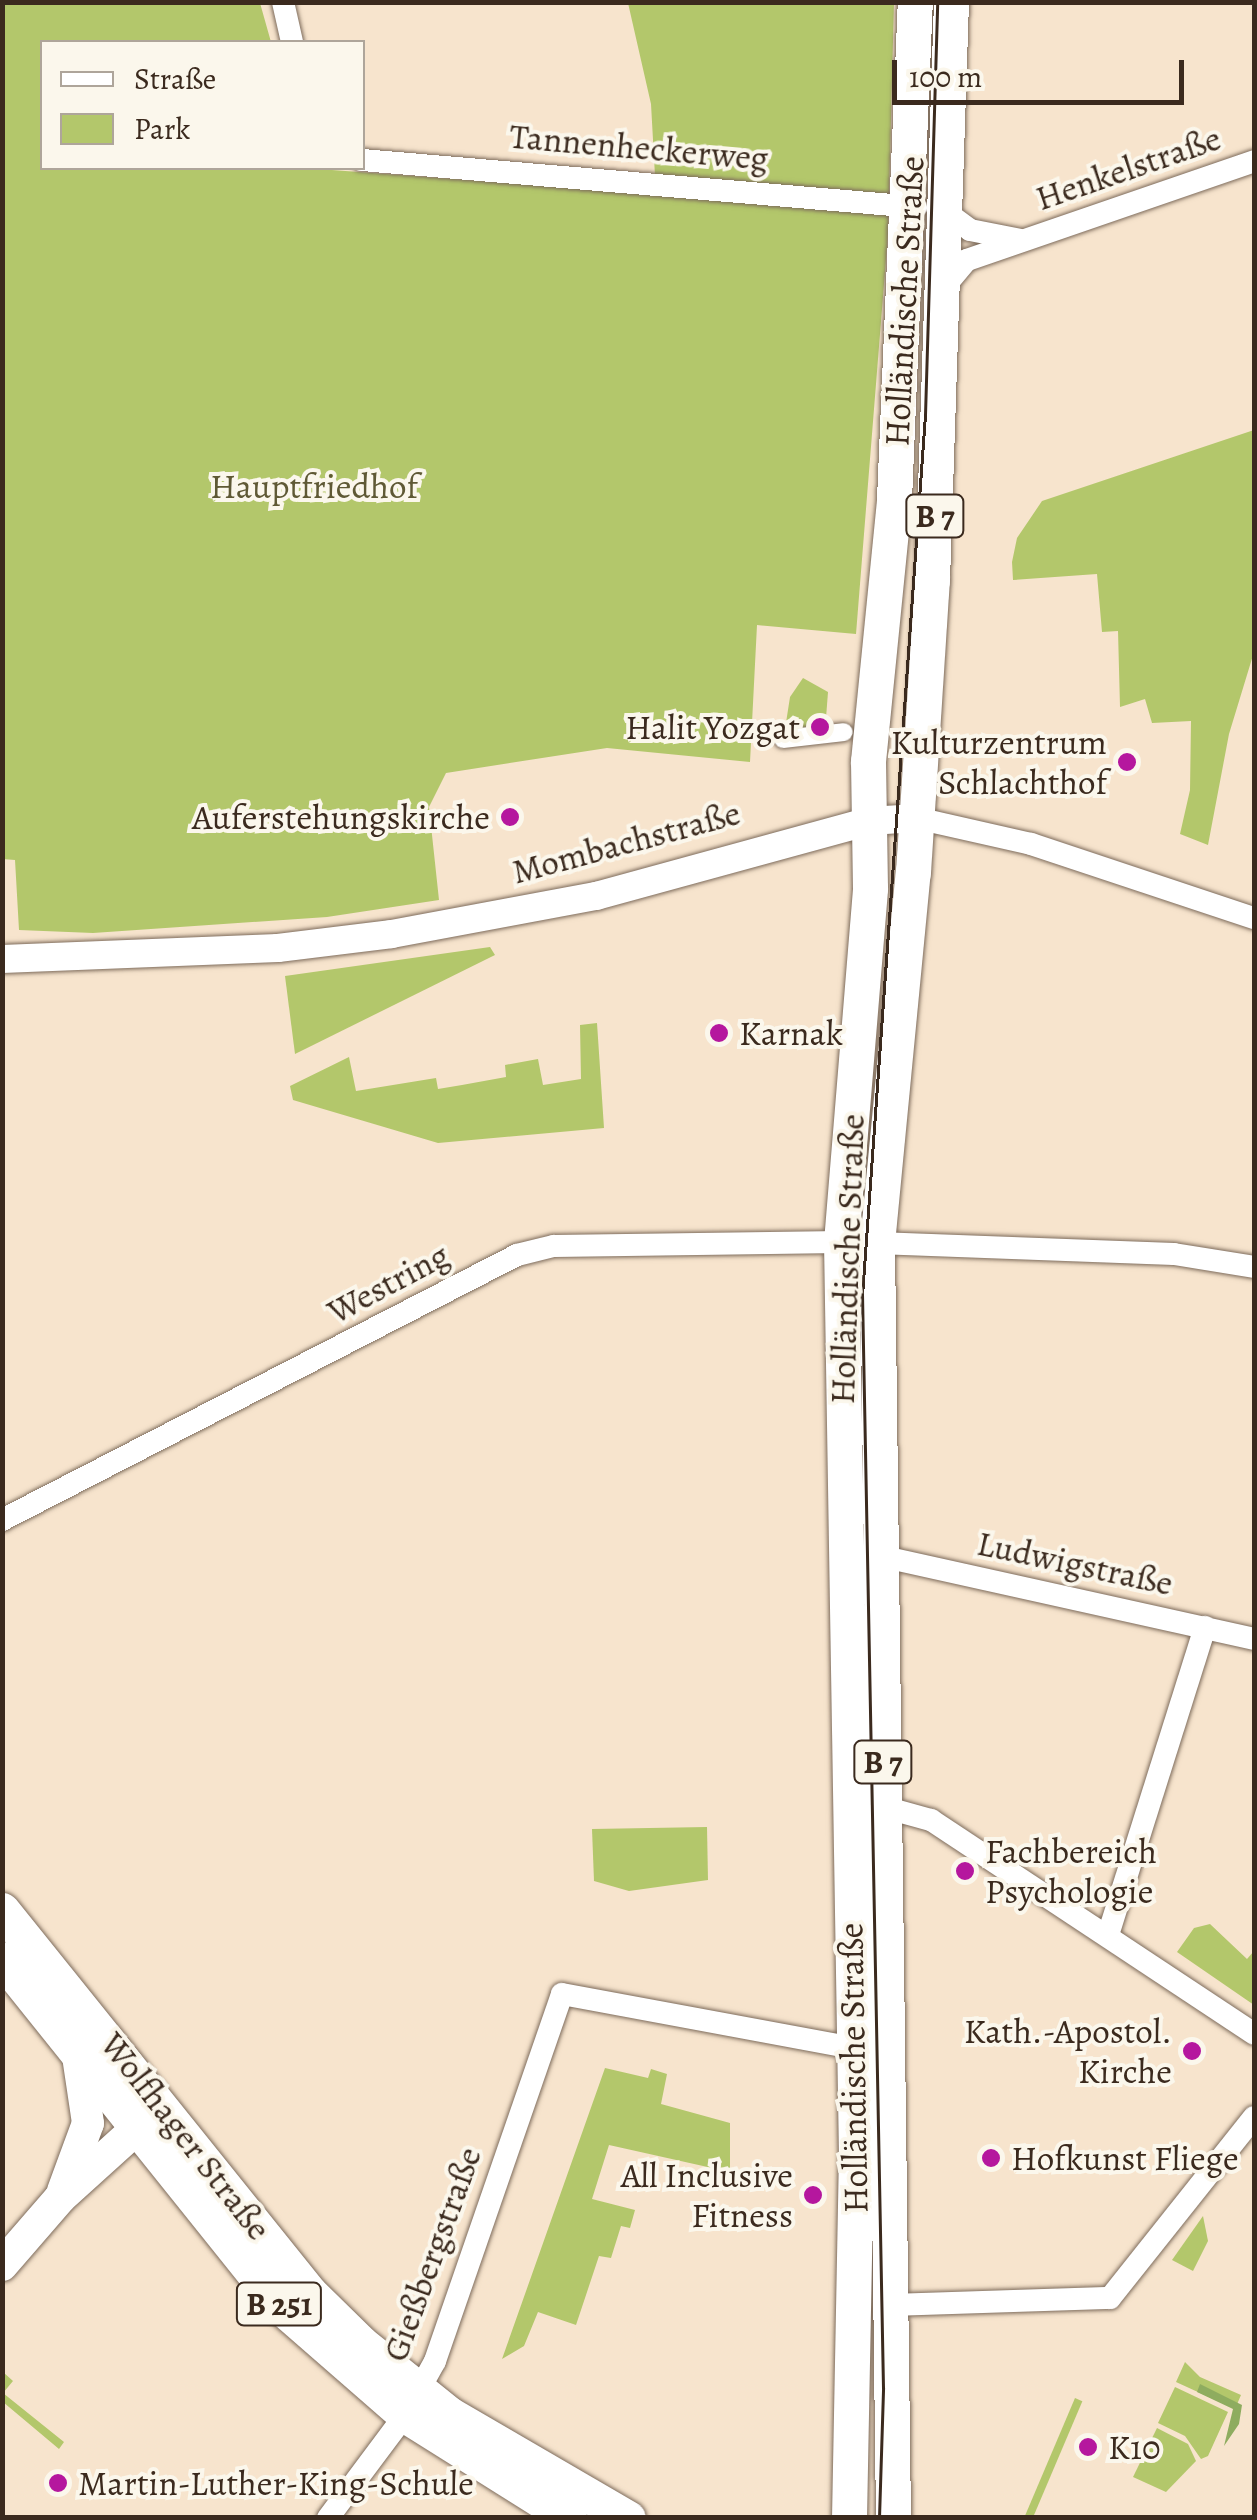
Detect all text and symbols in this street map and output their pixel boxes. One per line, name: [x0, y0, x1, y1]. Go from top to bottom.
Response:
legend: [40, 40, 365, 170]
scale bar: [897, 40, 1190, 102]
text: 100 m: [909, 57, 982, 97]
text: Straße: [134, 59, 216, 99]
text: Park: [134, 109, 190, 149]
street label: Tannenheckerweg: [508, 115, 770, 179]
street label: Henkelstraße: [1030, 117, 1226, 219]
street label: Holländische Straße: [875, 155, 933, 447]
park label: Hauptfriedhof: [210, 465, 418, 507]
road number: B 7: [905, 489, 965, 543]
place label: Halit Yozgat: [625, 706, 800, 748]
marker: Halit Yozgat: [809, 716, 831, 738]
place label: Kulturzentrum Schlachthof: [890, 721, 1107, 803]
marker: Kulturzentrum Schlachthof: [1116, 751, 1138, 773]
street label: Mombachstraße: [507, 791, 745, 893]
place label: Auferstehungskirche: [192, 796, 490, 838]
marker: Auferstehungskirche: [499, 806, 521, 828]
place label: Karnak: [739, 1012, 843, 1054]
marker: Karnak: [708, 1022, 730, 1044]
street label: Holländische Straße: [821, 1113, 873, 1405]
street label: Westring: [320, 1234, 456, 1332]
street label: Ludwigstraße: [973, 1522, 1177, 1604]
road number: B 7: [853, 1735, 913, 1789]
place label: Fachbereich Psychologie: [985, 1830, 1157, 1912]
marker: Fachbereich Psychologie: [954, 1860, 976, 1882]
street label: Holländische Straße: [829, 1922, 877, 2214]
place label: Kath.-Apostol. Kirche: [964, 2010, 1172, 2092]
street label: Wolfhager Straße: [92, 2024, 280, 2248]
marker: Kath.-Apostol. Kirche: [1181, 2040, 1203, 2062]
place label: Hofkunst Fliege: [1011, 2137, 1239, 2179]
street label: Gießbergstraße: [374, 2141, 490, 2367]
marker: Hofkunst Fliege: [980, 2147, 1002, 2169]
place label: All Inclusive Fitness: [621, 2154, 793, 2236]
marker: All Inclusive Fitness: [802, 2184, 824, 2206]
road number: B 251: [234, 2277, 324, 2331]
place label: K10: [1108, 2426, 1161, 2468]
marker: K10: [1077, 2436, 1099, 2458]
place label: Martin-Luther-King-Schule: [78, 2462, 474, 2504]
marker: Martin-Luther-King-Schule: [47, 2472, 69, 2494]

